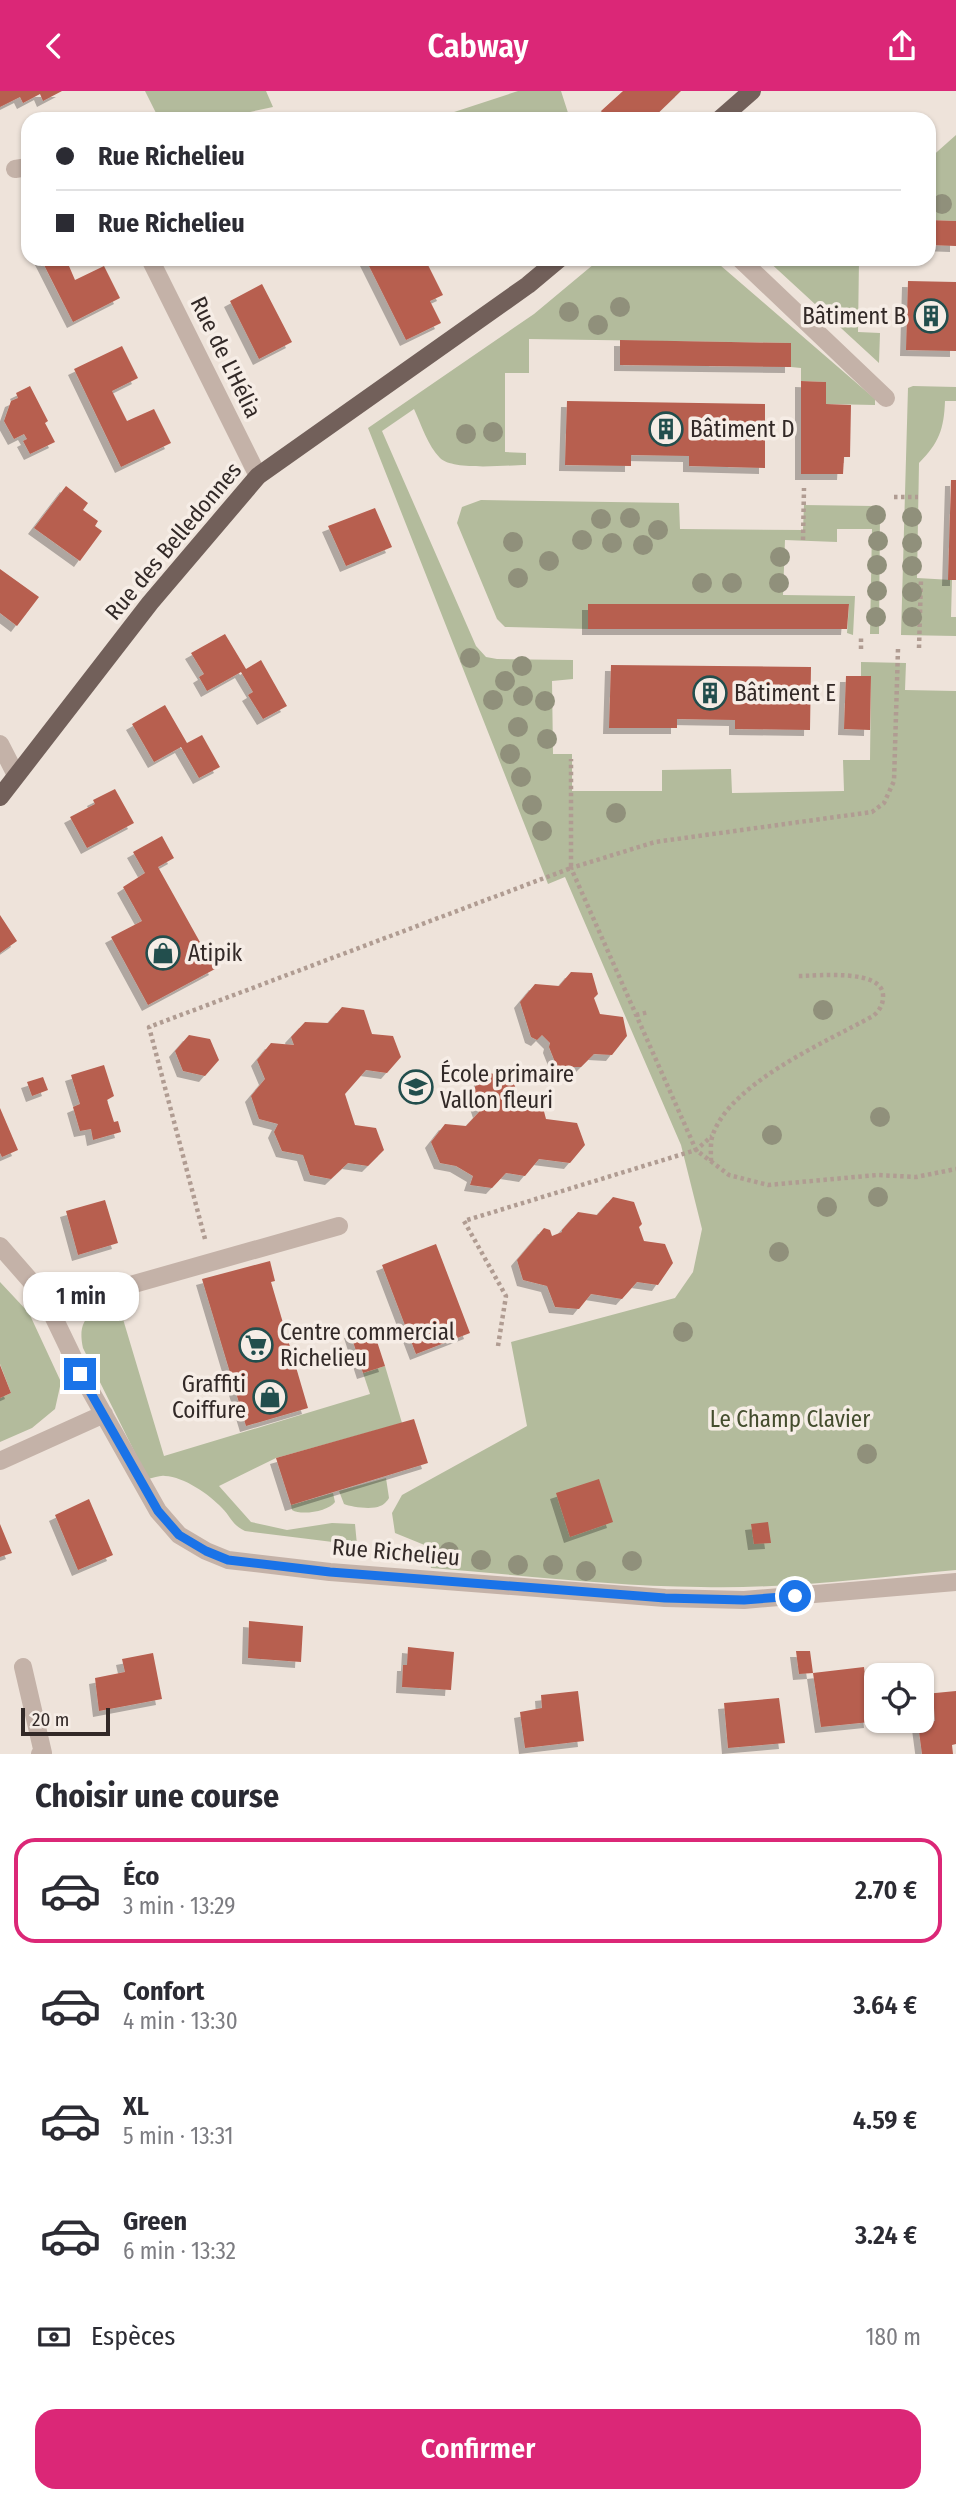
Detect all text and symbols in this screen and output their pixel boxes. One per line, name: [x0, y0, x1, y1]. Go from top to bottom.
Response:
icon: back: [35, 27, 73, 65]
text: Cabway: [427, 27, 529, 65]
icon: share: [883, 27, 921, 65]
text: Rue Richelieu: [98, 141, 245, 172]
text: Rue Richelieu: [98, 208, 245, 239]
street label: Rue de L'Hélia: [185, 292, 267, 422]
building icon: Bâtiment B: [912, 297, 950, 335]
place label: Bâtiment B: [802, 302, 906, 330]
building icon: Bâtiment D: [647, 410, 685, 448]
place label: Bâtiment D: [690, 415, 795, 443]
street label: Rue des Belledonnes: [99, 456, 247, 626]
building icon: Bâtiment E: [691, 674, 729, 712]
place label: Bâtiment E: [734, 679, 836, 707]
shop icon: Atipik: [144, 934, 182, 972]
place label: Atipik: [188, 939, 242, 967]
place label: École primaire Vallon fleuri: [440, 1059, 574, 1114]
school or university icon: École primaire Vallon fleuri: [397, 1068, 435, 1106]
callout: 1 min: [22, 1273, 138, 1321]
text: 1 min: [56, 1282, 106, 1310]
place label: Centre commercial Richelieu: [280, 1318, 455, 1372]
supermarket icon: Centre commercial Richelieu: [237, 1326, 275, 1364]
route end: [64, 1358, 96, 1390]
place label: Graffiti Coiffure: [172, 1370, 246, 1424]
shop icon: Graffiti Coiffure: [251, 1378, 289, 1416]
park label: Le Champ Clavier: [710, 1405, 870, 1433]
street label: Rue Richelieu: [331, 1532, 461, 1572]
route start: [779, 1580, 811, 1612]
map controls: [864, 1663, 934, 1733]
button: locate: [864, 1663, 934, 1733]
scale bar: [21, 1705, 110, 1737]
text: 20 m: [32, 1708, 69, 1731]
text: Choisir une course: [35, 1777, 279, 1815]
icon: car: [39, 1859, 102, 1922]
text: Éco: [123, 1861, 160, 1892]
text: 2.70 €: [855, 1875, 917, 1906]
text: 3 min · 13:29: [123, 1892, 235, 1920]
icon: car: [39, 1974, 102, 2037]
text: Confort: [123, 1976, 204, 2007]
text: 3.64 €: [853, 1990, 917, 2021]
text: 4 min · 13:30: [123, 2007, 238, 2035]
icon: car: [39, 2089, 102, 2152]
text: XL: [123, 2091, 149, 2122]
text: 4.59 €: [853, 2105, 917, 2136]
text: 5 min · 13:31: [123, 2122, 233, 2150]
icon: car: [39, 2204, 102, 2267]
text: Green: [123, 2206, 187, 2237]
text: 3.24 €: [855, 2220, 917, 2251]
text: 6 min · 13:32: [123, 2237, 236, 2265]
icon: cash: [35, 2318, 73, 2356]
text: Espèces: [91, 2321, 175, 2352]
text: 180 m: [865, 2323, 921, 2351]
button: Confirmer: [35, 2409, 921, 2489]

